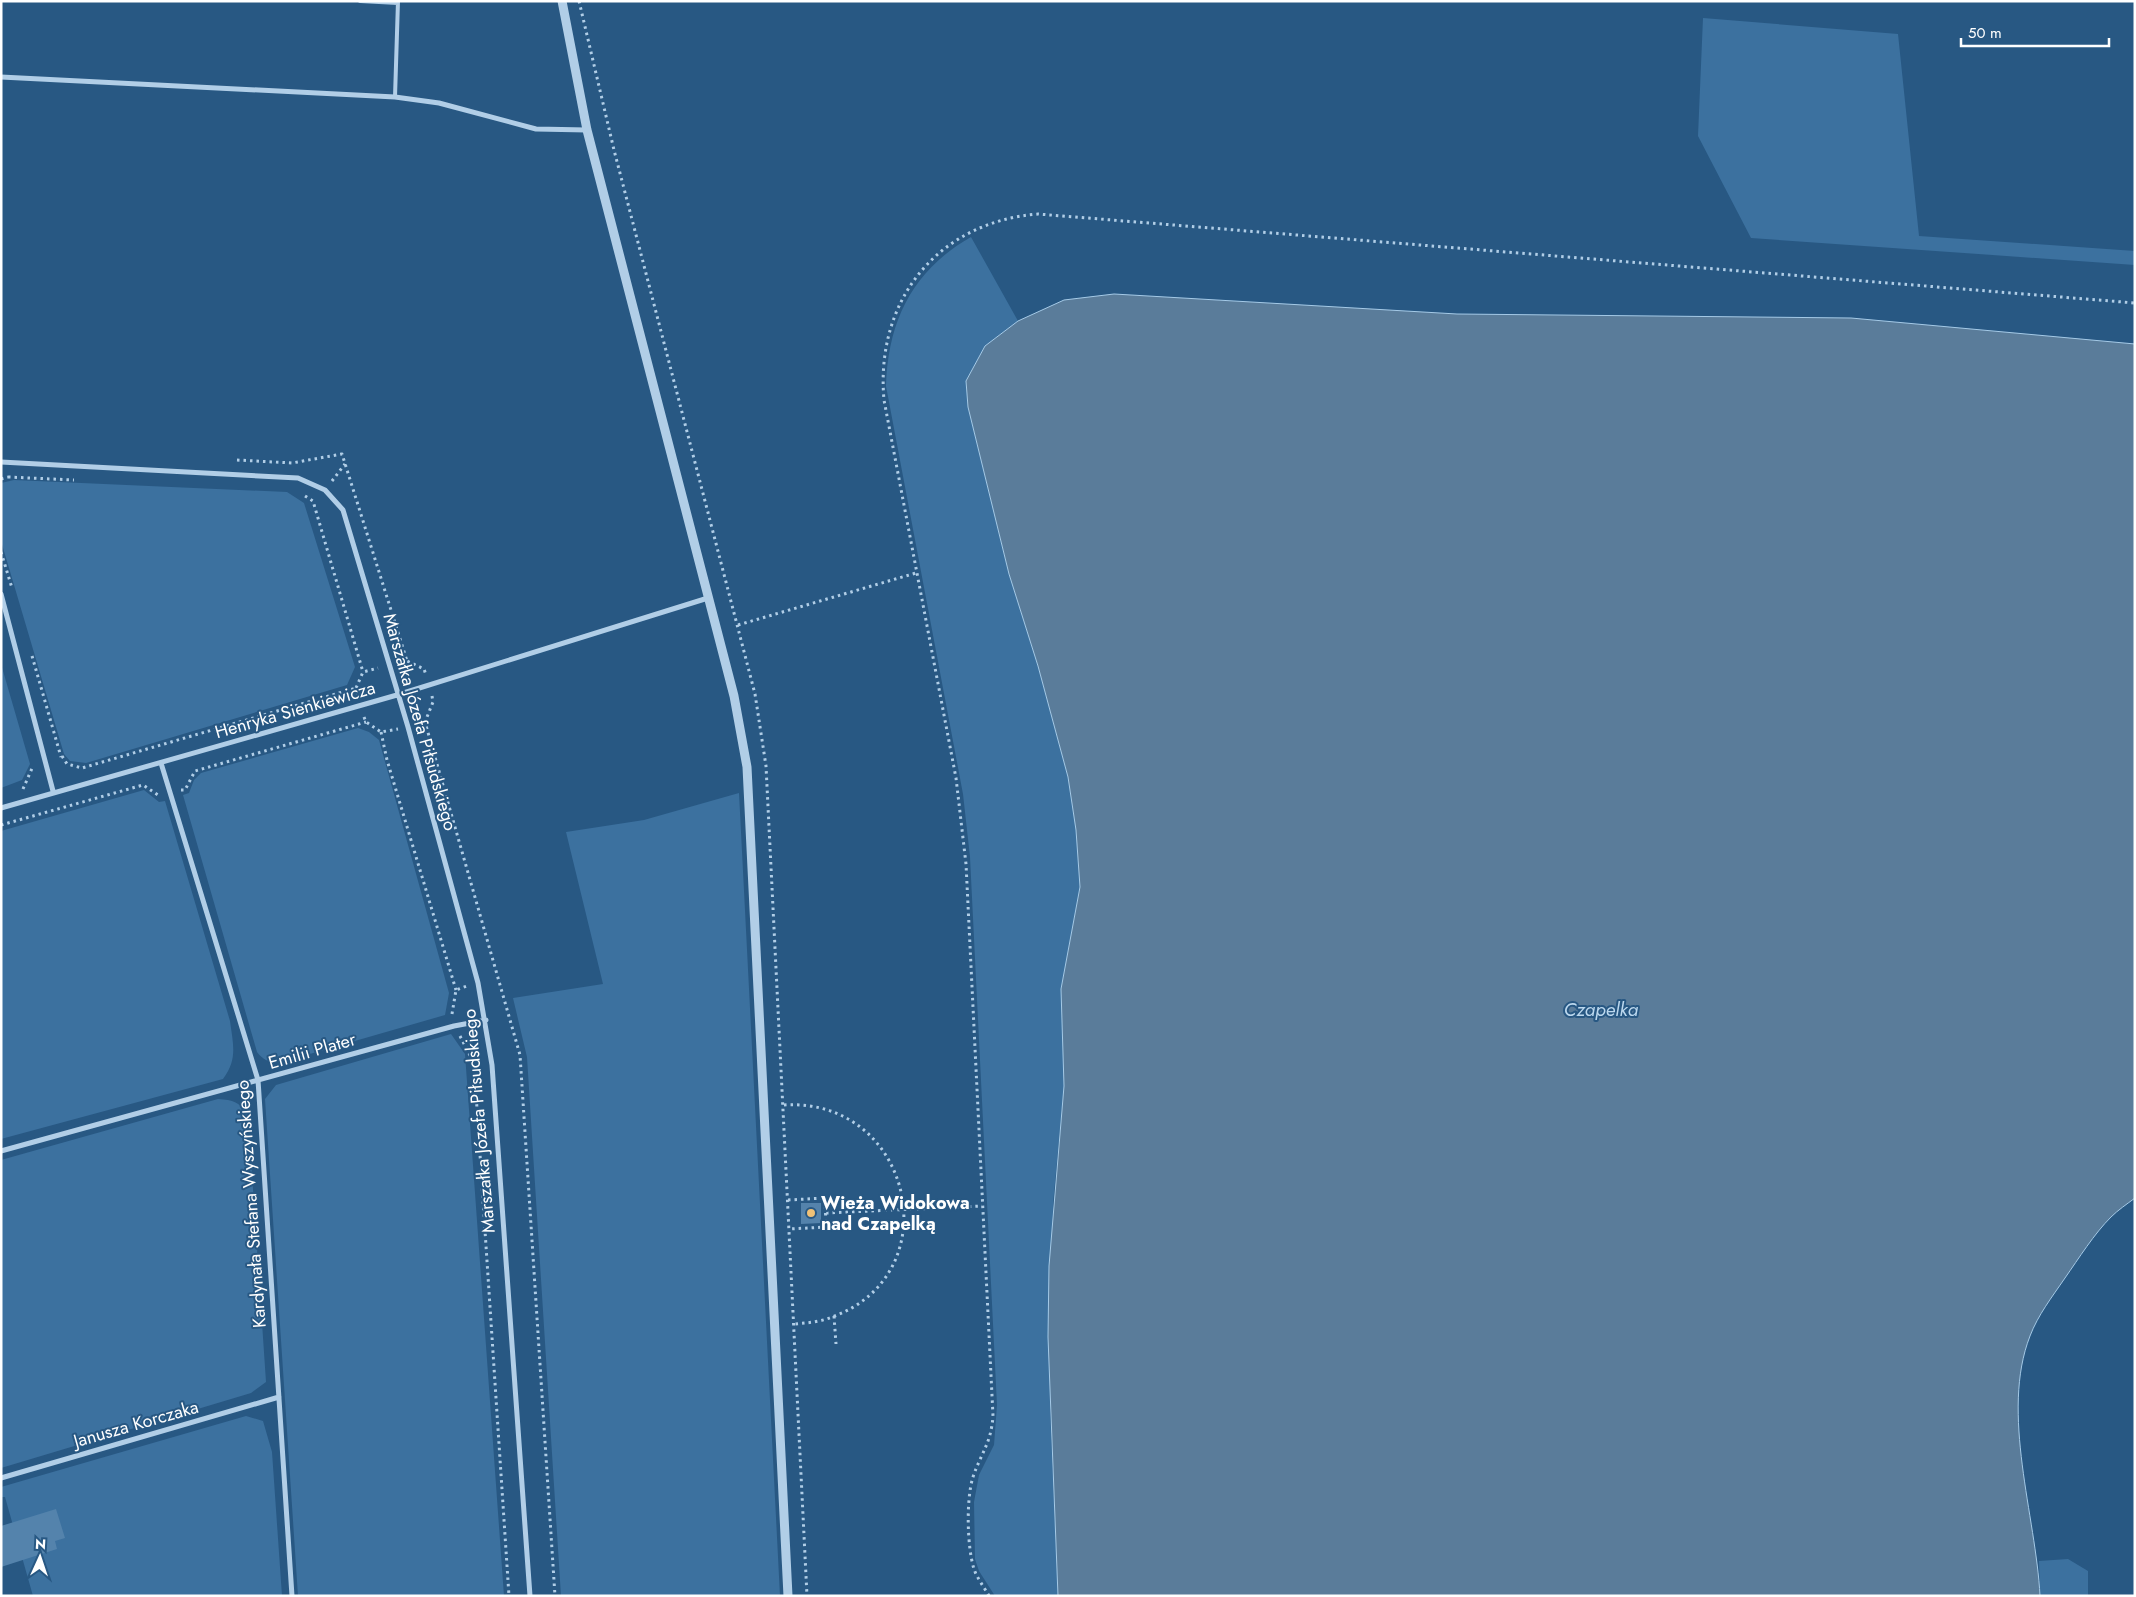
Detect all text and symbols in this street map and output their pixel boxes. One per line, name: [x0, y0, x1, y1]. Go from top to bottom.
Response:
scale bar: [1961, 15, 2108, 47]
text: 50 m: [1968, 22, 2002, 44]
street label: Marszałka Józefa Piłsudskiego: [377, 610, 464, 834]
street label: Henryka Sienkiewicza: [212, 675, 378, 745]
water label: Czapelka: [1564, 996, 1639, 1023]
street label: Marszałka Józefa Piłsudskiego: [456, 1008, 502, 1234]
street label: Emilii Plater: [265, 1026, 360, 1076]
street label: Kardynała Stefana Wyszyńskiego: [229, 1079, 273, 1329]
place label: Wieża Widokowa nad Czapelką: [821, 1190, 970, 1237]
marker: Wieża Widokowa nad Czapelką: [805, 1207, 817, 1219]
street label: Janusza Korczaka: [69, 1394, 202, 1455]
north arrow: [15, 1532, 65, 1582]
text: N: [35, 1534, 47, 1554]

